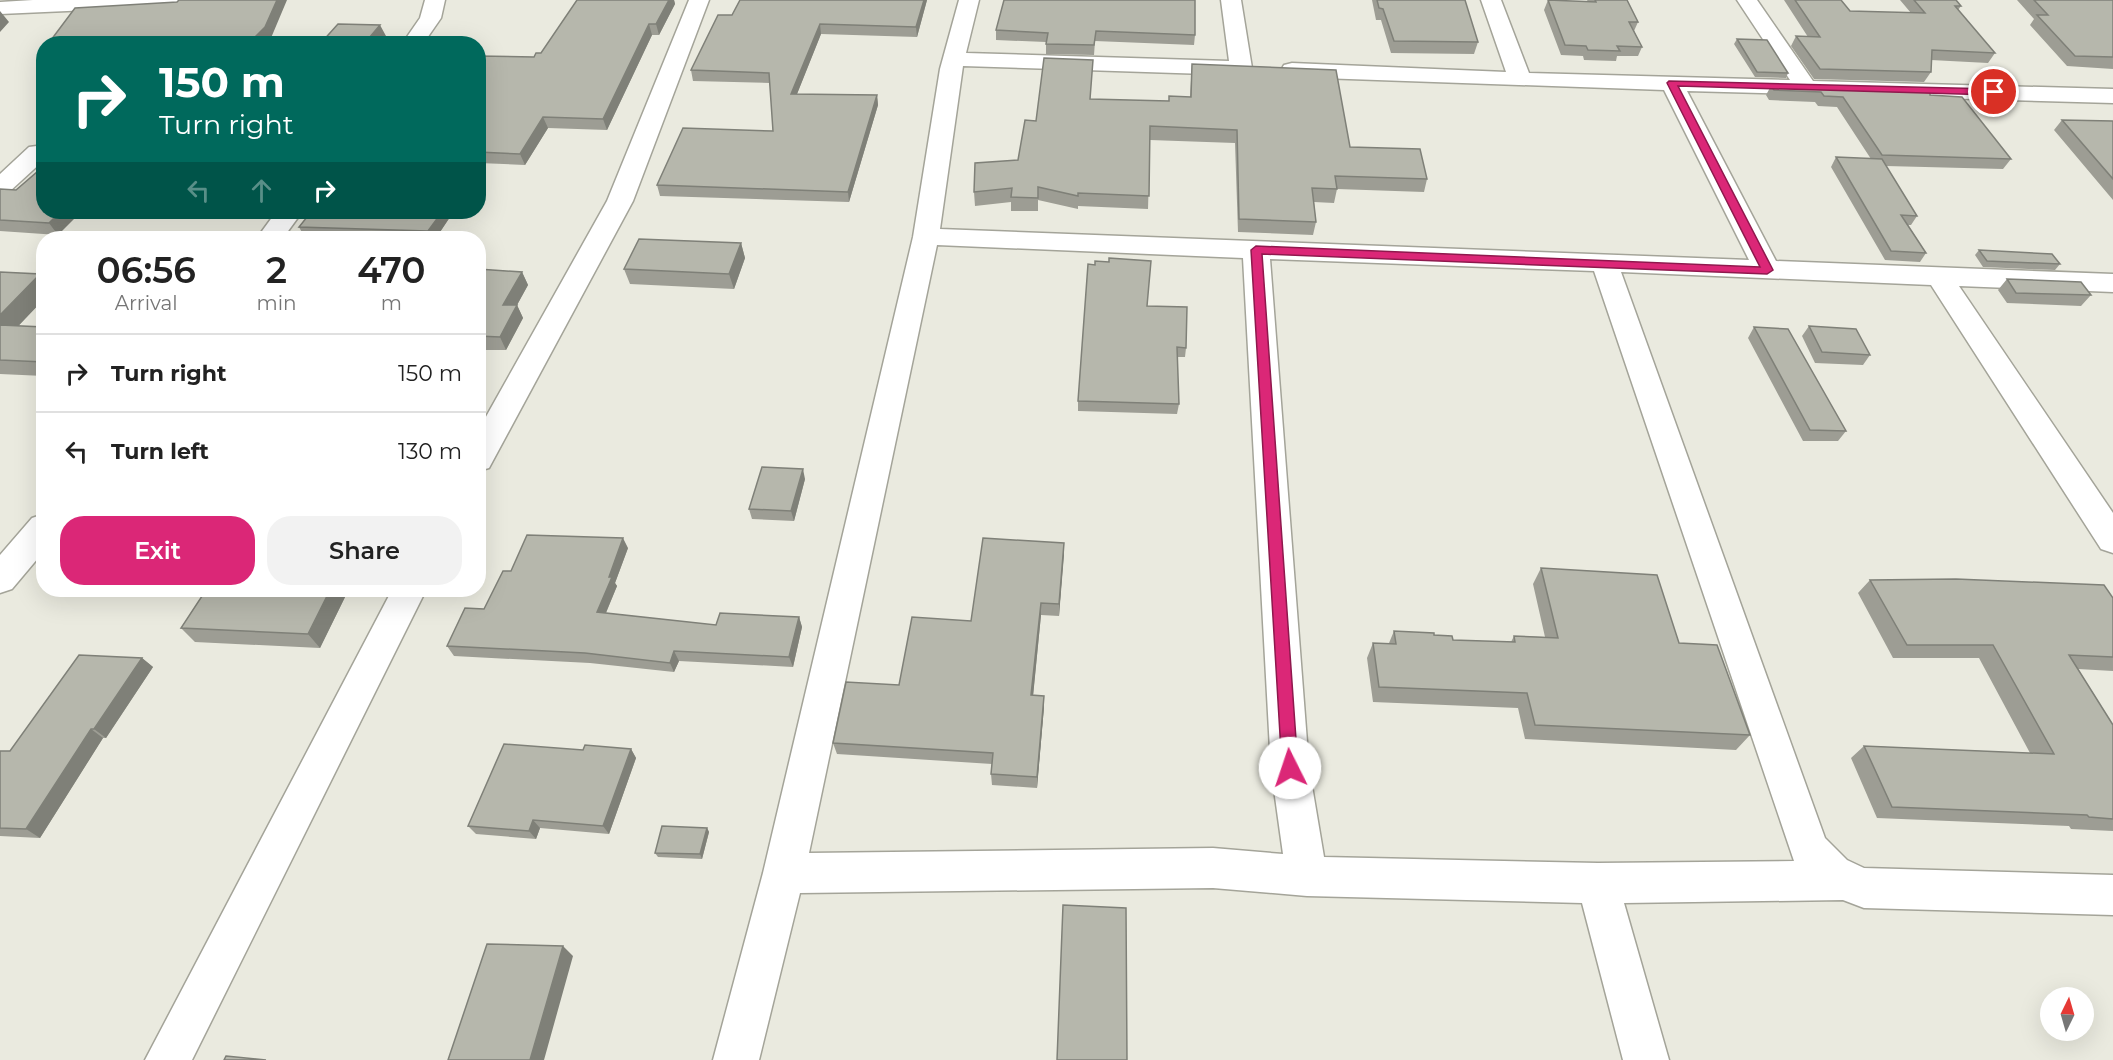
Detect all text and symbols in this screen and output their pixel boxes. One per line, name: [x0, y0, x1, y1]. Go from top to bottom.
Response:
text: 150 m: [159, 56, 285, 108]
icon: right: [60, 60, 138, 138]
pin: [1968, 66, 2019, 117]
icon: arrive: [1977, 75, 2010, 108]
text: Turn right: [159, 108, 294, 141]
icon: left: [182, 174, 215, 207]
icon: ahead: [245, 174, 278, 207]
icon: right: [308, 174, 341, 207]
text: 06:56: [97, 248, 196, 292]
text: 2: [266, 248, 287, 292]
text: 470: [357, 248, 425, 292]
text: Arrival: [115, 291, 178, 315]
text: min: [256, 291, 297, 315]
text: m: [381, 291, 402, 315]
icon: right: [60, 357, 93, 390]
text: Turn right: [111, 360, 226, 387]
text: 150 m: [398, 360, 462, 387]
icon: left: [60, 435, 93, 468]
text: Turn left: [111, 438, 209, 465]
text: 130 m: [398, 438, 462, 465]
button: Exit: [60, 516, 255, 585]
button: Share: [267, 516, 462, 585]
position arrow: [1258, 736, 1322, 800]
north arrow: [2040, 987, 2094, 1041]
map controls: [2040, 987, 2094, 1041]

